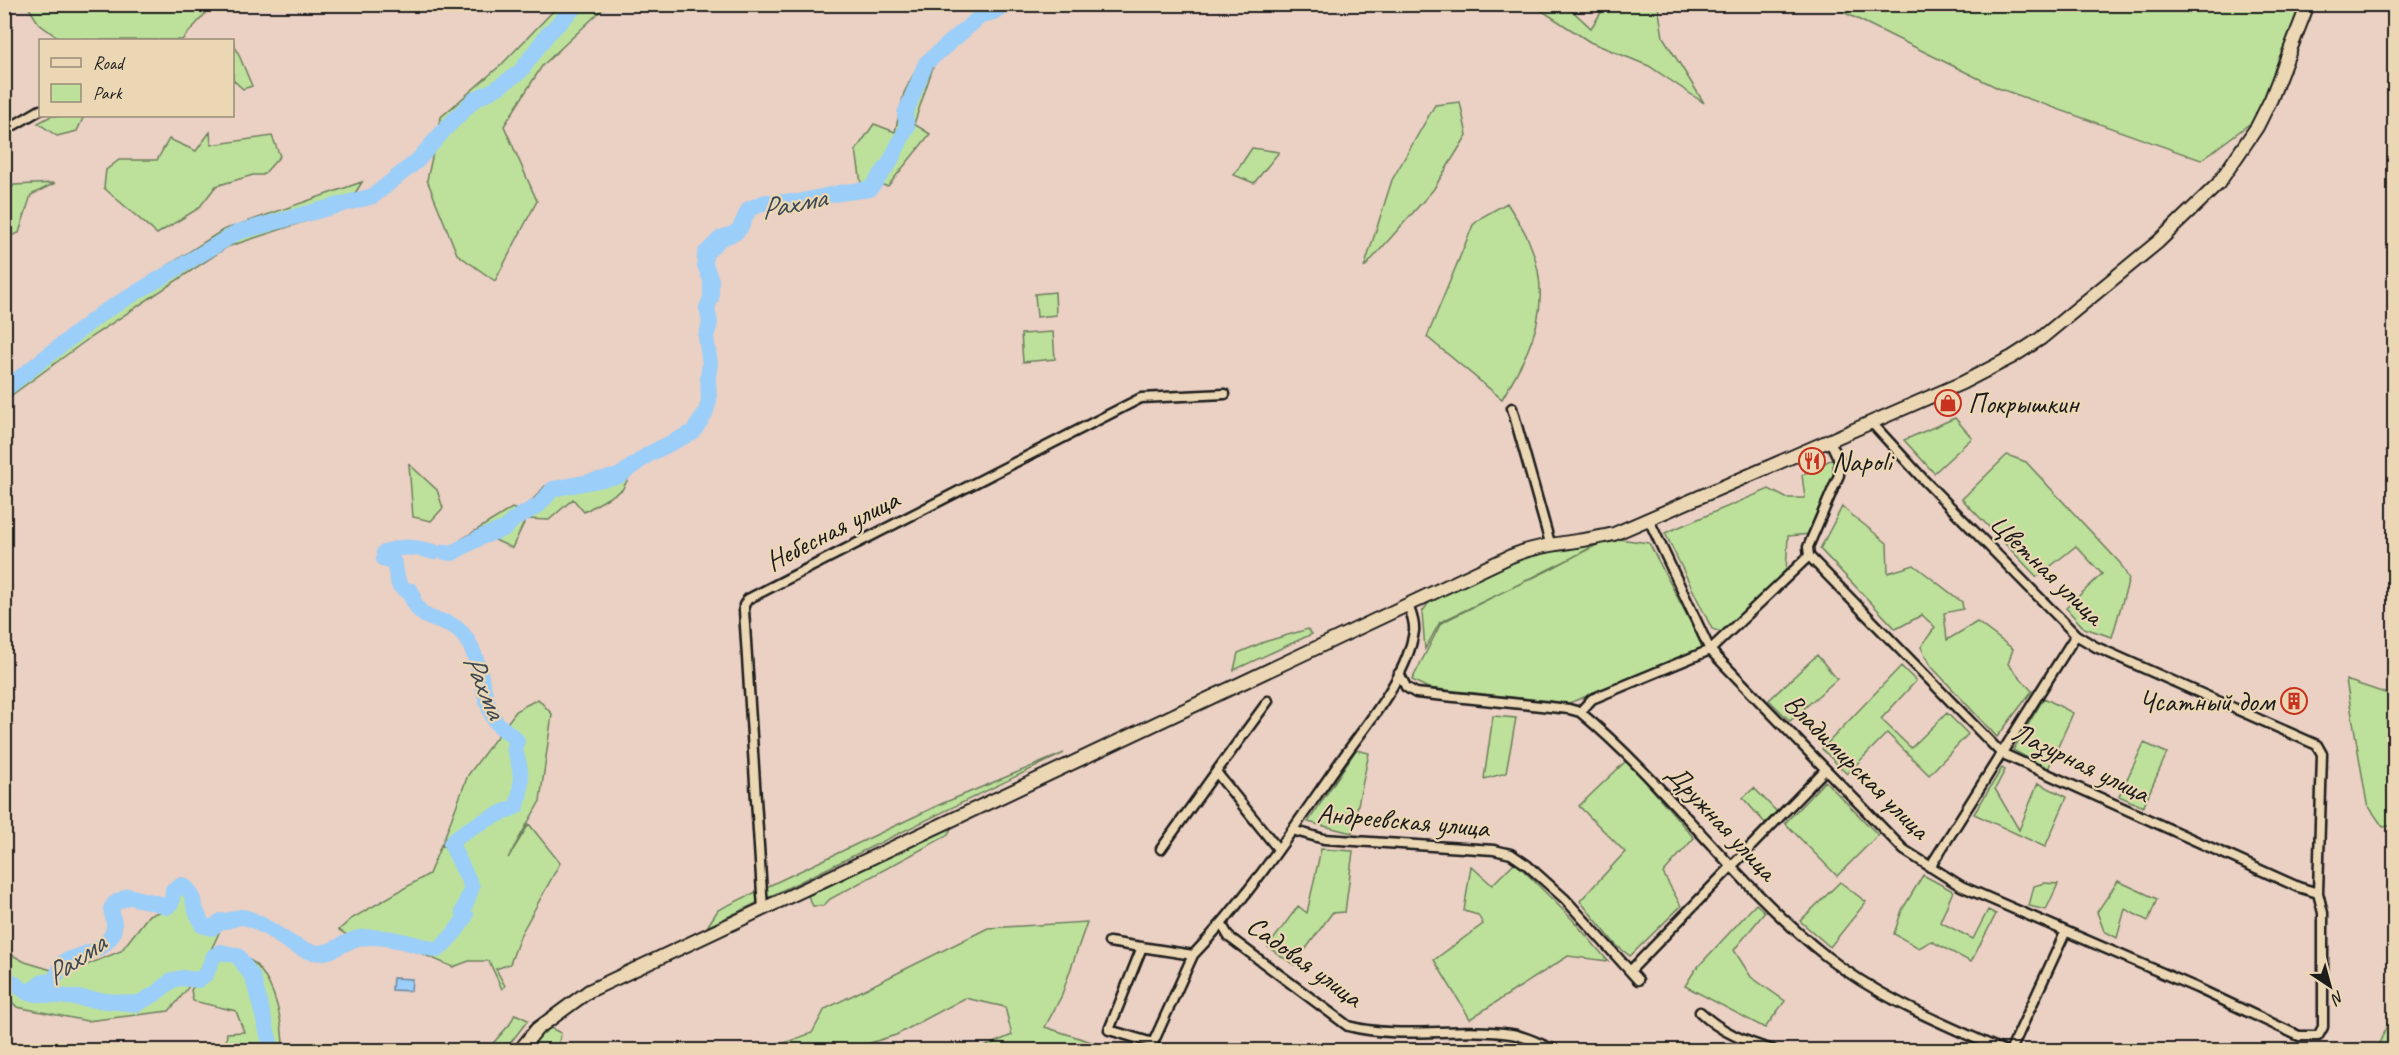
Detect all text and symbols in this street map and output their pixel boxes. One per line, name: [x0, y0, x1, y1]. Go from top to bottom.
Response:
legend: [39, 39, 234, 117]
text: Road: [93, 52, 126, 74]
text: Park: [93, 82, 123, 104]
water label: Рахма: [757, 178, 832, 228]
place label: Покрышкин: [1968, 386, 2081, 421]
shop icon: Покрышкин: [1933, 388, 1963, 418]
place label: Napoli: [1832, 444, 1895, 479]
restaurant icon: Napoli: [1797, 446, 1827, 476]
street label: Небесная улица: [760, 481, 906, 578]
street label: Цветная улица: [1982, 506, 2113, 634]
water label: Рахма: [455, 648, 516, 726]
place label: Чсатный дом: [2139, 684, 2277, 719]
street label: Владимирская улица: [1777, 686, 1939, 848]
building icon: Чсатный дом: [2279, 686, 2309, 716]
street label: Лазурная улица: [2006, 714, 2157, 812]
street label: Дружная улица: [1659, 756, 1787, 889]
street label: Андреевская улица: [1316, 795, 1492, 845]
street label: Садовая улица: [1240, 907, 1371, 1016]
water label: Рахма: [37, 923, 115, 993]
north arrow: [2300, 956, 2360, 1016]
text: N: [2326, 986, 2348, 1010]

